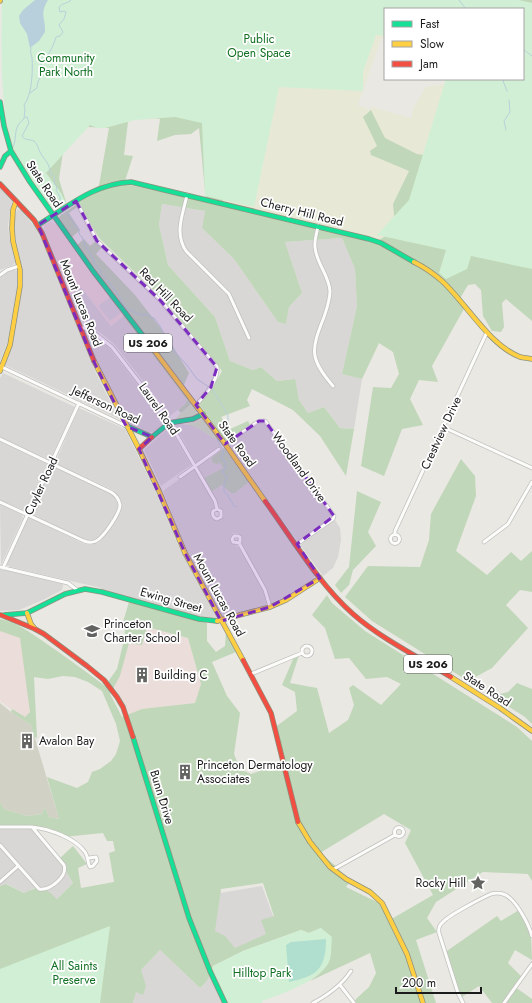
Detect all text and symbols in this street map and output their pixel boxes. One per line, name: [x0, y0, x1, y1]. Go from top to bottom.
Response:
legend: [384, 8, 524, 80]
text: Fast: [420, 15, 439, 33]
park label: Public Open Space: [227, 30, 291, 62]
text: Slow: [420, 35, 445, 53]
park label: Community Park North: [37, 49, 95, 81]
text: Jam: [418, 55, 438, 73]
street label: State Road: [22, 157, 66, 211]
street label: Cherry Hill Road: [259, 193, 345, 231]
street label: Mount Lucas Road: [55, 257, 107, 349]
street label: Red Hill Road: [135, 264, 197, 326]
road number: US 206: [124, 334, 172, 352]
street label: Laurel Road: [134, 379, 184, 439]
street label: Jefferson Road: [67, 380, 143, 429]
street label: Crestview Drive: [416, 393, 466, 473]
street label: State Road: [214, 417, 260, 471]
street label: Woodland Drive: [267, 428, 331, 506]
street label: Cuyler Road: [20, 454, 62, 518]
street label: Mount Lucas Road: [189, 550, 249, 640]
street label: Ewing Street: [138, 583, 204, 617]
place label: Princeton Charter School: [104, 615, 180, 647]
school or university icon: Princeton Charter School: [83, 622, 101, 640]
road number: US 206: [404, 655, 452, 673]
building icon: Building C: [133, 666, 151, 684]
place label: Building C: [154, 666, 208, 684]
street label: State Road: [460, 667, 514, 711]
building icon: Avalon Bay: [18, 732, 36, 750]
place label: Avalon Bay: [39, 732, 95, 750]
place label: Princeton Dermatology Associates: [197, 756, 313, 788]
building icon: Princeton Dermatology Associates: [176, 763, 194, 781]
street label: Bunn Drive: [145, 768, 179, 826]
place label: Rocky Hill: [415, 874, 466, 892]
place icon: Rocky Hill: [469, 874, 487, 892]
park label: All Saints Preserve: [51, 957, 97, 989]
park label: Hilltop Park: [233, 964, 292, 982]
scale bar: [396, 969, 481, 995]
text: 200 m: [402, 974, 436, 992]

